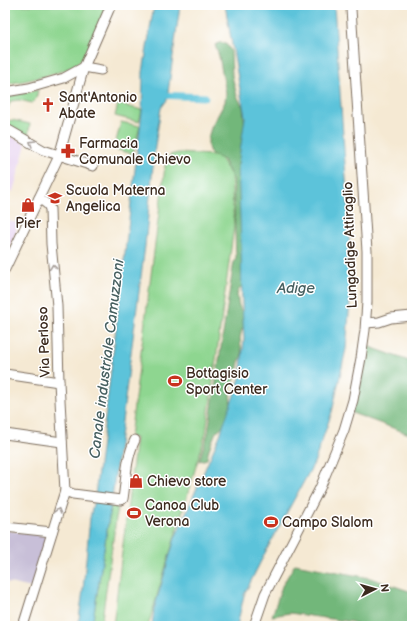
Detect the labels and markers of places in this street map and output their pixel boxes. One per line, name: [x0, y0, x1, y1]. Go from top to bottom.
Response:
place label: Sant'Antonio Abate: [59, 89, 137, 122]
church icon: Sant'Antonio Abate: [40, 97, 56, 113]
place label: Farmacia Comunale Chievo: [79, 135, 191, 168]
pharmacy icon: Farmacia Comunale Chievo: [60, 143, 76, 159]
place label: Scuola Materna Angelica: [66, 182, 166, 215]
school or university icon: Scuola Materna Angelica: [47, 190, 63, 206]
shop icon: Pier: [20, 197, 36, 213]
place label: Pier: [15, 215, 42, 232]
place label: Bottagisio Sport Center: [186, 365, 268, 398]
sports icon: Bottagisio Sport Center: [167, 373, 183, 389]
shop icon: Chievo store: [128, 473, 144, 489]
place label: Chievo store: [147, 473, 226, 490]
place label: Canoa Club Verona: [145, 497, 219, 530]
sports icon: Canoa Club Verona: [126, 505, 142, 521]
sports icon: Campo Slalom: [263, 514, 279, 530]
place label: Campo Slalom: [282, 514, 373, 531]

